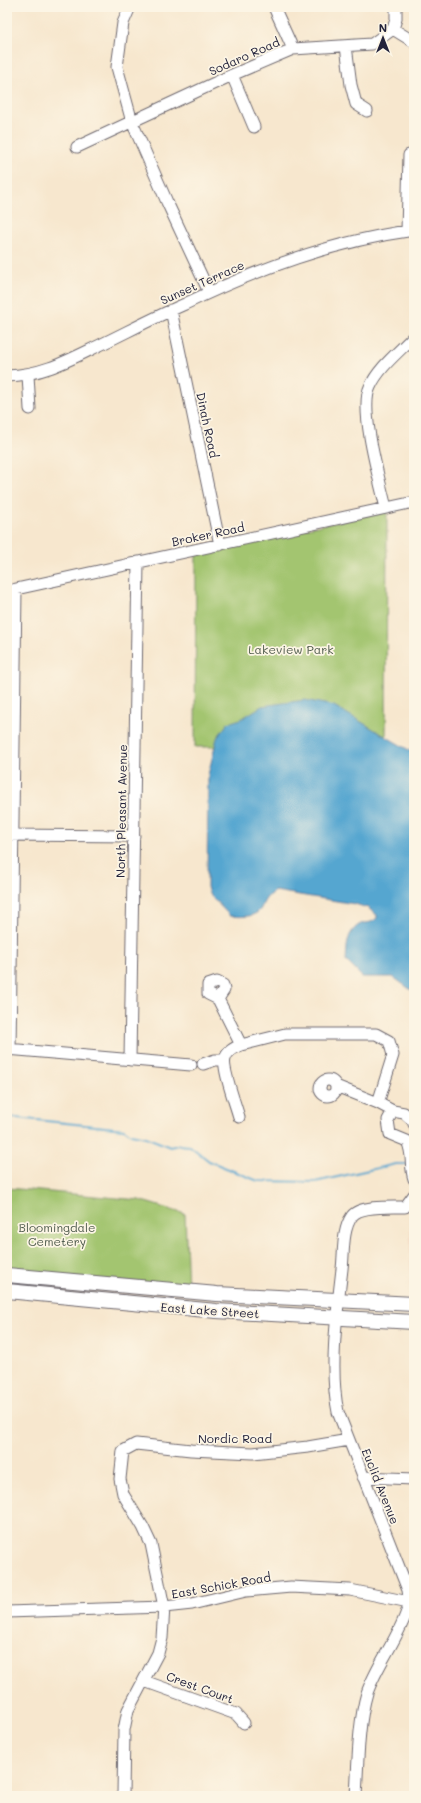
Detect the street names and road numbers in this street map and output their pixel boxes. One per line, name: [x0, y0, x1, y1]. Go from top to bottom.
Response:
street label: Sodaro Road: [206, 33, 282, 79]
street label: Sunset Terrace: [157, 256, 247, 308]
street label: Dinah Road: [193, 391, 223, 460]
street label: Broker Road: [170, 518, 246, 550]
street label: North Pleasant Avenue: [112, 744, 130, 878]
street label: East Lake Street: [160, 1299, 260, 1321]
street label: Nordic Road: [198, 1430, 272, 1446]
street label: Euclid Avenue: [359, 1446, 403, 1526]
street label: East Schick Road: [170, 1568, 272, 1602]
street label: Crest Court: [164, 1667, 236, 1707]

